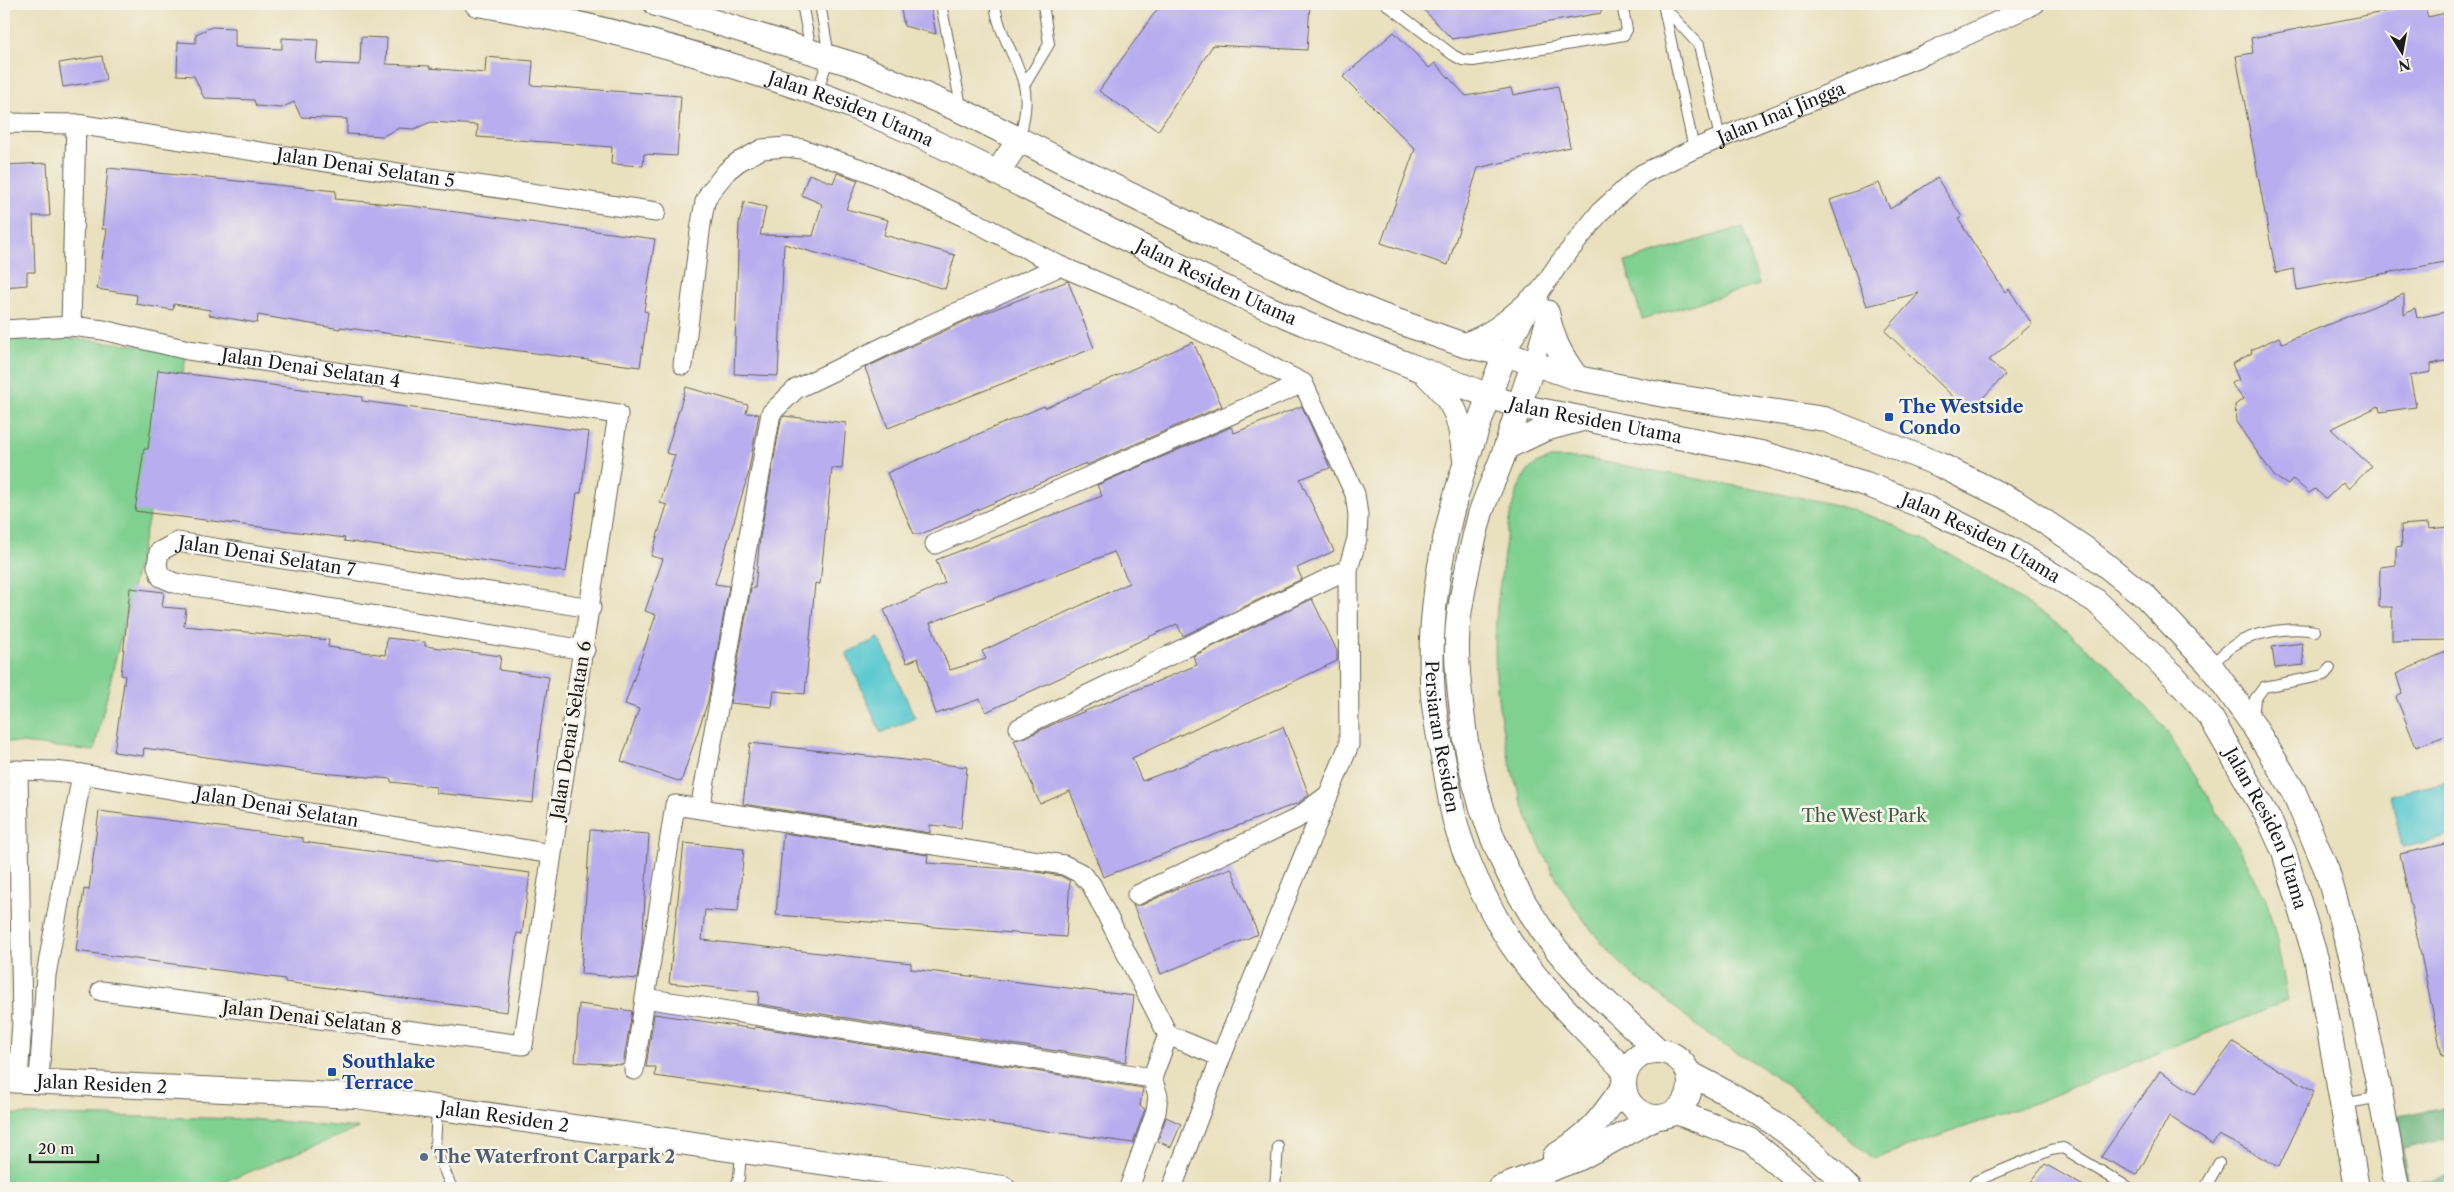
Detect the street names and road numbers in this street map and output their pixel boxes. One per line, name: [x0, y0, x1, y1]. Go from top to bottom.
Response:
street label: Jalan Residen Utama: [762, 66, 937, 152]
street label: Jalan Inai Jingga: [1711, 77, 1849, 150]
street label: Jalan Denai Selatan 5: [272, 143, 456, 192]
street label: Jalan Residen Utama: [1129, 233, 1300, 330]
street label: Jalan Denai Selatan 4: [217, 344, 402, 392]
street label: Jalan Residen Utama: [1503, 392, 1684, 449]
street label: Jalan Residen Utama: [1895, 487, 2064, 588]
street label: Jalan Denai Selatan 7: [174, 531, 357, 581]
street label: Jalan Denai Selatan 6: [546, 639, 596, 824]
street label: Persiaran Residen: [1421, 660, 1464, 815]
street label: Jalan Residen Utama: [2218, 741, 2312, 912]
street label: Jalan Denai Selatan: [191, 782, 360, 832]
street label: Jalan Denai Selatan 8: [218, 996, 403, 1040]
street label: Jalan Residen 2: [33, 1070, 168, 1098]
street label: Jalan Residen 2: [435, 1097, 570, 1137]

